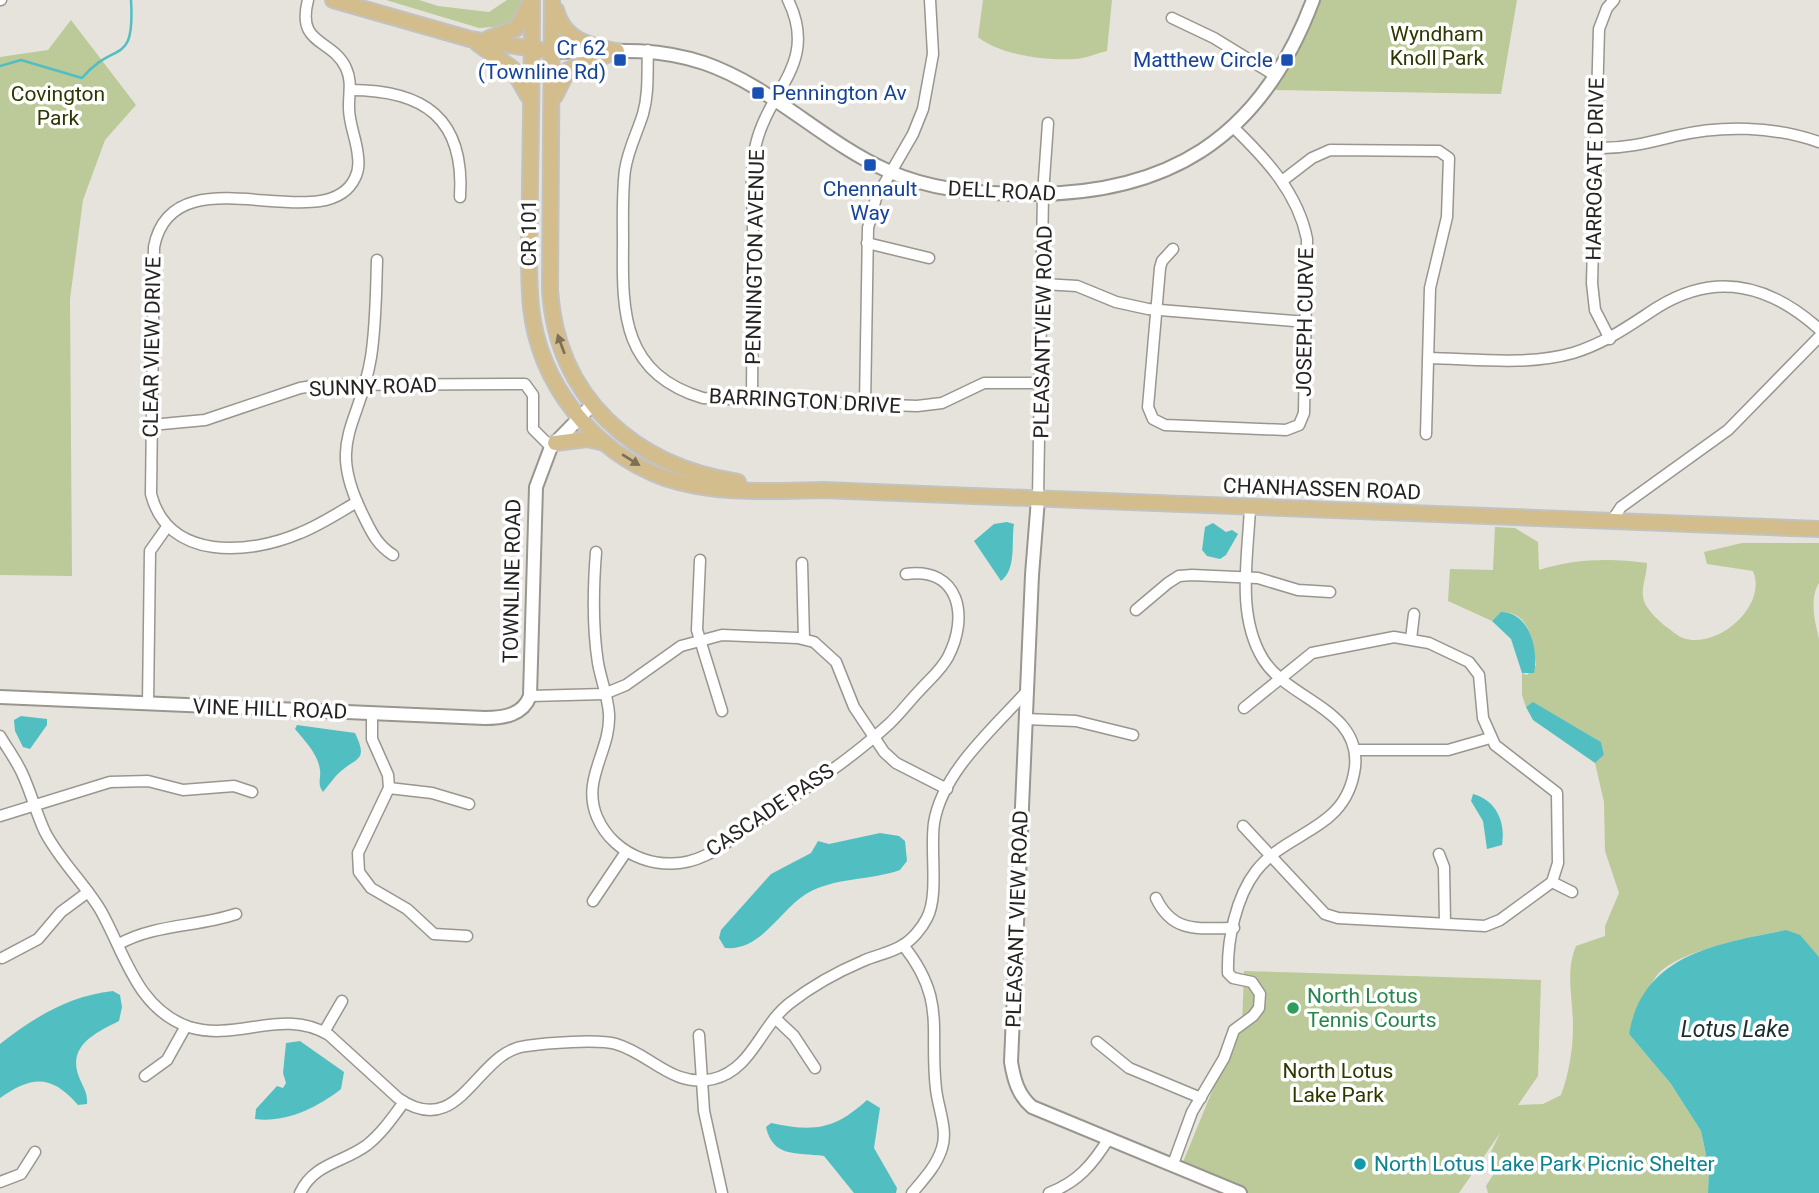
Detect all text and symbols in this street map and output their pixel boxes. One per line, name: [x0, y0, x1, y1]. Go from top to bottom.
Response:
park label: Wyndham Knoll Park: [1390, 22, 1484, 70]
place label: Cr 62 (Townline Rd): [478, 36, 606, 84]
place label: Matthew Circle: [1133, 48, 1273, 72]
marker: Cr 62 (Townline Rd): [612, 52, 628, 68]
marker: Matthew Circle: [1279, 52, 1295, 68]
street label: HARROGATE DRIVE: [1581, 77, 1609, 261]
place label: Pennington Av: [772, 81, 907, 105]
park label: Covington Park: [11, 82, 105, 130]
marker: Pennington Av: [750, 85, 766, 101]
street label: PENNINGTON AVENUE: [741, 149, 769, 365]
marker: Chennault Way: [862, 157, 878, 173]
street label: DELL ROAD: [947, 176, 1057, 206]
place label: Chennault Way: [823, 177, 917, 225]
street label: CR 101: [517, 199, 541, 267]
street label: PLEASANTVIEW ROAD: [1029, 225, 1057, 439]
street label: JOSEPH CURVE: [1292, 247, 1318, 397]
street label: CLEAR VIEW DRIVE: [138, 256, 166, 438]
one-way arrow: [556, 334, 567, 355]
street label: SUNNY ROAD: [308, 373, 438, 401]
street label: BARRINGTON DRIVE: [708, 384, 902, 418]
one-way arrow: [622, 454, 641, 467]
street label: CHANHASSEN ROAD: [1223, 474, 1421, 504]
street label: TOWNLINE ROAD: [499, 499, 525, 663]
street label: VINE HILL ROAD: [192, 694, 348, 724]
street label: CASCADE PASS: [702, 759, 838, 861]
street label: PLEASANT VIEW ROAD: [1001, 810, 1033, 1028]
place label: North Lotus Tennis Courts: [1307, 984, 1437, 1032]
marker: North Lotus Tennis Courts: [1285, 1000, 1301, 1016]
water label: Lotus Lake: [1681, 1016, 1789, 1043]
park label: North Lotus Lake Park: [1283, 1059, 1393, 1107]
place label: North Lotus Lake Park Picnic Shelter: [1374, 1152, 1715, 1176]
marker: North Lotus Lake Park Picnic Shelter: [1352, 1156, 1368, 1172]

